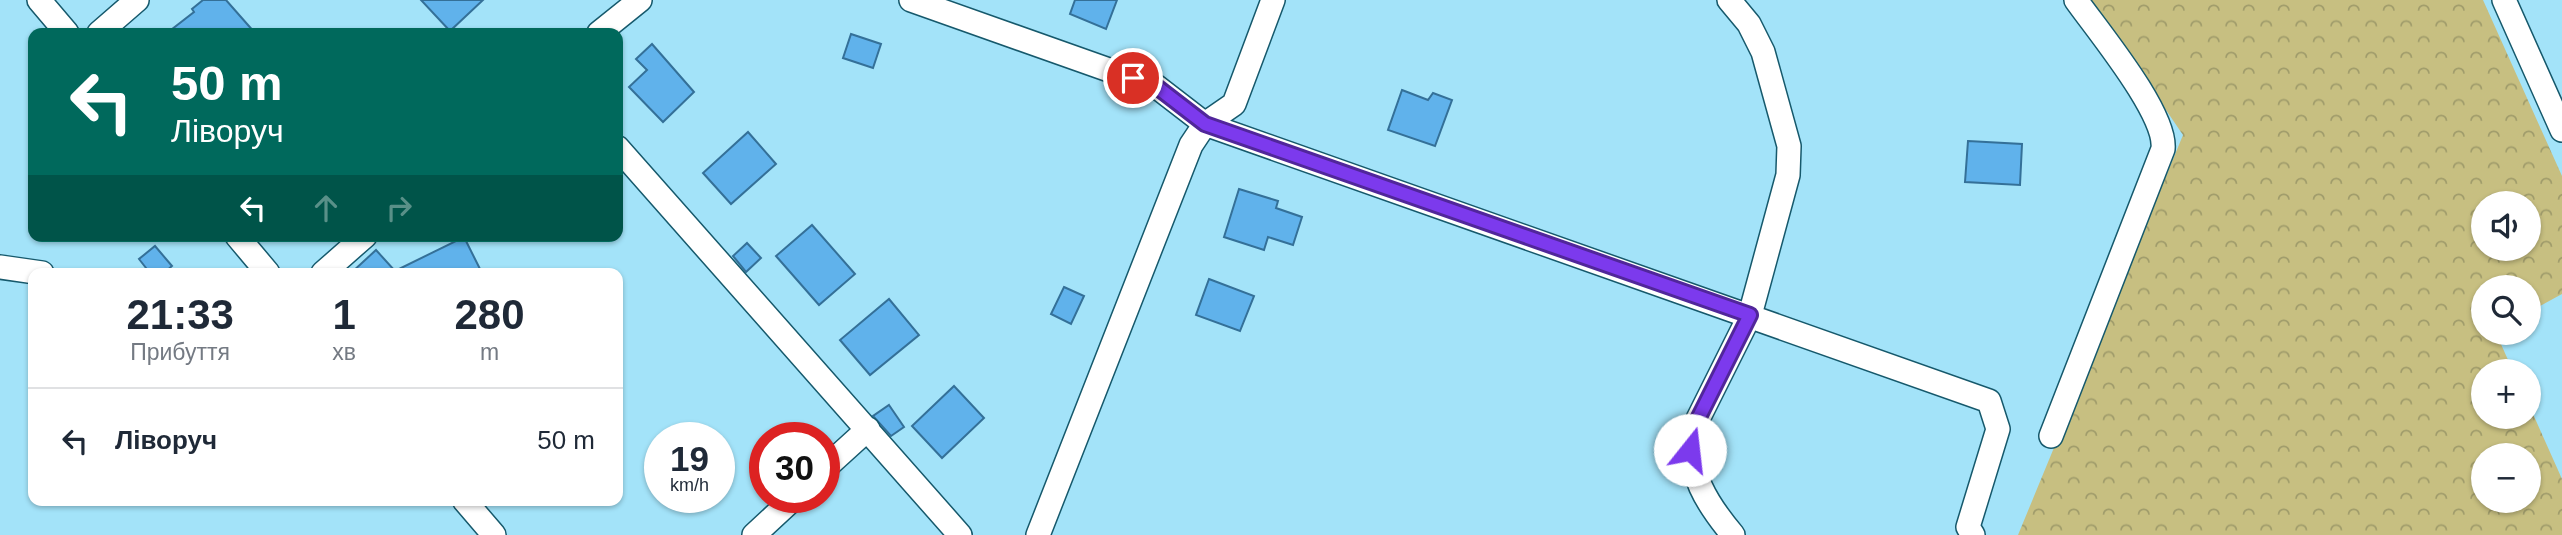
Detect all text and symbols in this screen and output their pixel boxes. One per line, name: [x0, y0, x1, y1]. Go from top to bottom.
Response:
pin: [1103, 48, 1163, 108]
icon: left: [56, 56, 147, 147]
text: 50 m: [171, 56, 283, 110]
icon: arrive: [1114, 59, 1152, 97]
text: Ліворуч: [171, 113, 284, 149]
icon: left: [234, 189, 272, 227]
icon: ahead: [307, 189, 345, 227]
icon: right: [380, 189, 418, 227]
map controls: [2471, 191, 2541, 513]
button: sound: [2471, 191, 2541, 261]
button: search: [2471, 275, 2541, 345]
text: 21:33: [126, 291, 234, 338]
text: 1: [332, 291, 356, 338]
text: 280: [454, 291, 525, 338]
text: Прибуття: [130, 339, 230, 365]
text: хв: [332, 339, 356, 365]
text: m: [480, 339, 499, 365]
button: +: [2471, 359, 2541, 429]
position arrow: [1653, 413, 1727, 487]
icon: left: [56, 422, 94, 460]
speed limit sign: 30: [749, 422, 840, 513]
text: Ліворуч: [115, 425, 217, 455]
text: 50 m: [537, 425, 595, 455]
text: 19: [670, 439, 709, 478]
button: −: [2471, 443, 2541, 513]
text: km/h: [670, 475, 709, 495]

